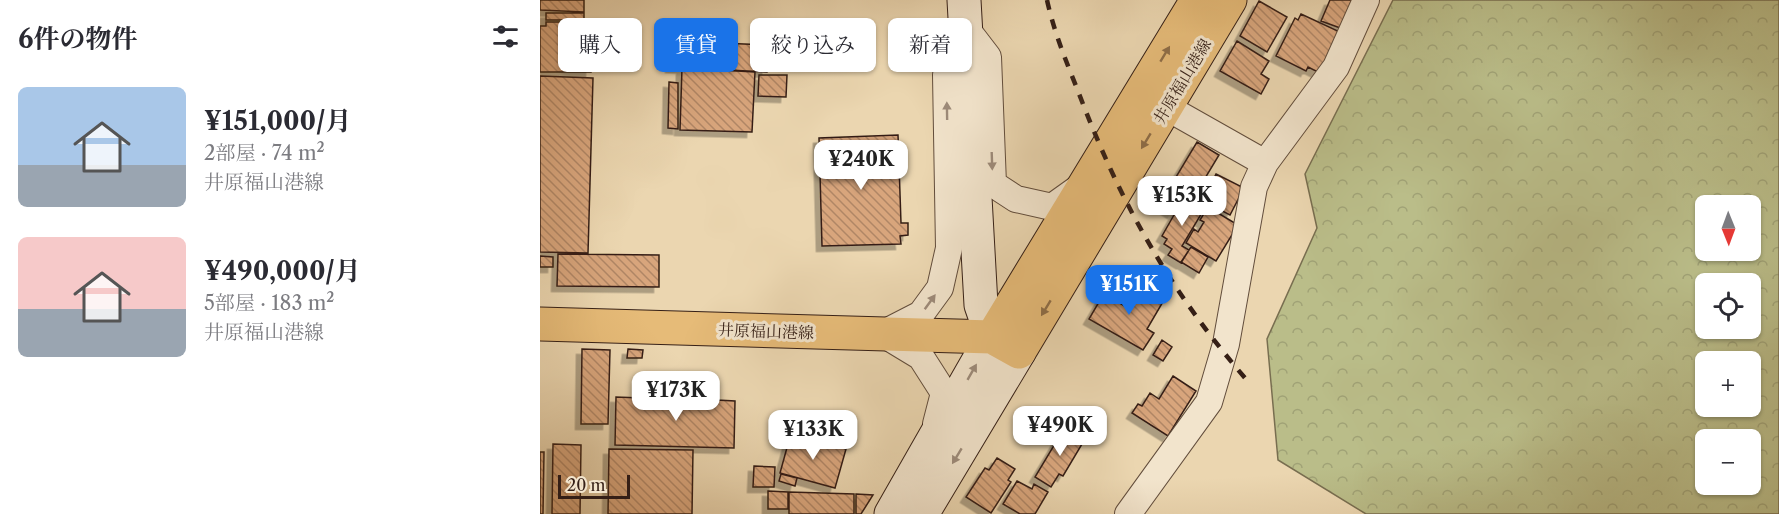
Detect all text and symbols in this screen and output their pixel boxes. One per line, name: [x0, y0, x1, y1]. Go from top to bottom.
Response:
chip: 購入: [558, 18, 642, 72]
chip: 賃貸: [654, 18, 738, 72]
chip: 絞り込み: [750, 18, 876, 72]
chip: 新着: [888, 18, 972, 72]
icon: filters: [489, 20, 522, 53]
text: 6件の物件: [18, 23, 138, 55]
street label: 井原福山港線: [1149, 35, 1215, 127]
one-way arrow: [1160, 45, 1170, 62]
one-way arrow: [942, 102, 951, 121]
text: ¥151,000/月: [204, 105, 351, 137]
icon: home: [66, 111, 138, 183]
one-way arrow: [1141, 133, 1152, 149]
pin: ¥240K: [819, 140, 903, 191]
text: 2部屋 · 74 m²: [204, 141, 325, 165]
text: ¥240K: [828, 147, 894, 171]
one-way arrow: [988, 152, 997, 171]
text: 井原福山港線: [204, 170, 324, 194]
pin: ¥153K: [1140, 176, 1224, 227]
text: ¥153K: [1151, 183, 1213, 207]
north arrow: [1695, 195, 1761, 261]
map controls: [1695, 195, 1761, 495]
text: ¥490,000/月: [204, 255, 361, 287]
icon: home: [66, 261, 138, 333]
pin: ¥151K: [1087, 265, 1171, 316]
text: ¥151K: [1100, 272, 1158, 296]
button: locate: [1695, 273, 1761, 339]
text: 5部屋 · 183 m²: [204, 291, 335, 315]
one-way arrow: [924, 294, 936, 310]
one-way arrow: [1041, 300, 1051, 317]
street label: 井原福山港線: [718, 319, 814, 343]
text: 井原福山港線: [204, 320, 324, 344]
button: +: [1695, 351, 1761, 417]
one-way arrow: [967, 363, 977, 380]
pin: ¥173K: [634, 371, 718, 422]
text: ¥173K: [646, 378, 706, 402]
pin: ¥490K: [1018, 406, 1102, 457]
pin: ¥133K: [771, 410, 855, 461]
text: ¥490K: [1027, 413, 1093, 437]
text: ¥133K: [782, 417, 844, 441]
button: −: [1695, 429, 1761, 495]
one-way arrow: [952, 448, 962, 465]
scale bar: [558, 472, 630, 500]
text: 20 m: [567, 475, 606, 495]

